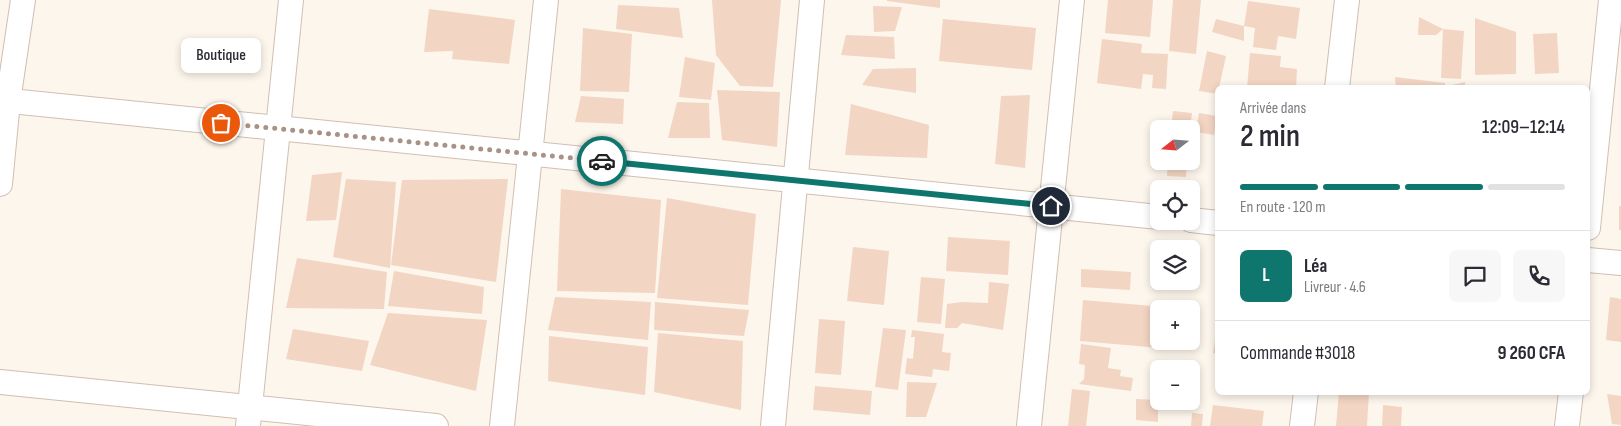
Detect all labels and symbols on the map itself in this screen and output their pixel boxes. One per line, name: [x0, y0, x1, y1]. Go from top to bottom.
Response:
callout: Boutique: [181, 38, 261, 73]
pin: [200, 102, 242, 144]
north arrow: [1150, 120, 1200, 170]
courier: [577, 136, 627, 186]
pin: [1030, 185, 1072, 227]

